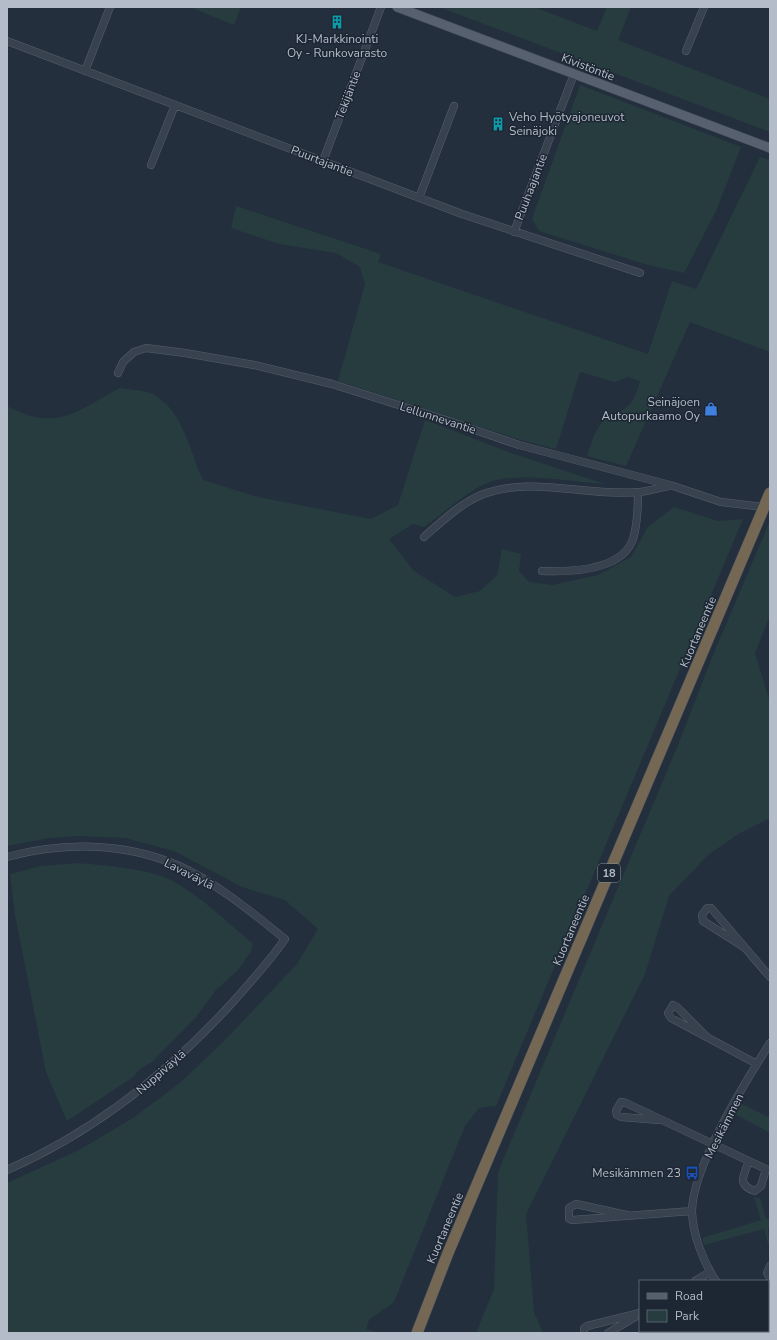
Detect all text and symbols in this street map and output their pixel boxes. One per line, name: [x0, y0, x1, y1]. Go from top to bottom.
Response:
building icon: KJ-Markkinointi Oy - Runkovarasto: [329, 14, 345, 30]
place label: KJ-Markkinointi Oy - Runkovarasto: [287, 31, 387, 61]
street label: Kivistöntie: [559, 50, 617, 84]
street label: Tekijäntie: [331, 68, 365, 122]
place label: Veho Hyötyajoneuvot Seinäjoki: [508, 109, 625, 139]
building icon: Veho Hyötyajoneuvot Seinäjoki: [490, 116, 506, 132]
street label: Puurtajantie: [289, 142, 355, 180]
street label: Puuhaajantie: [511, 152, 551, 222]
place label: Seinäjoen Autopurkaamo Oy: [602, 394, 701, 424]
street label: Lellunnevantie: [398, 398, 478, 438]
shop icon: Seinäjoen Autopurkaamo Oy: [703, 401, 719, 417]
street label: Kuortaneentie: [676, 594, 720, 670]
street label: Lavaväylä: [161, 855, 217, 893]
road number: 18: [598, 864, 620, 882]
street label: Kuortaneentie: [549, 892, 593, 968]
street label: Nuppiväylä: [133, 1046, 189, 1098]
street label: Mesikämmen: [701, 1091, 747, 1161]
place label: Mesikämmen 23: [592, 1165, 681, 1181]
bus stop icon: Mesikämmen 23: [684, 1165, 700, 1181]
street label: Kuortaneentie: [423, 1190, 467, 1266]
legend: [639, 1280, 769, 1332]
text: Road: [675, 1288, 703, 1304]
text: Park: [675, 1308, 700, 1324]

